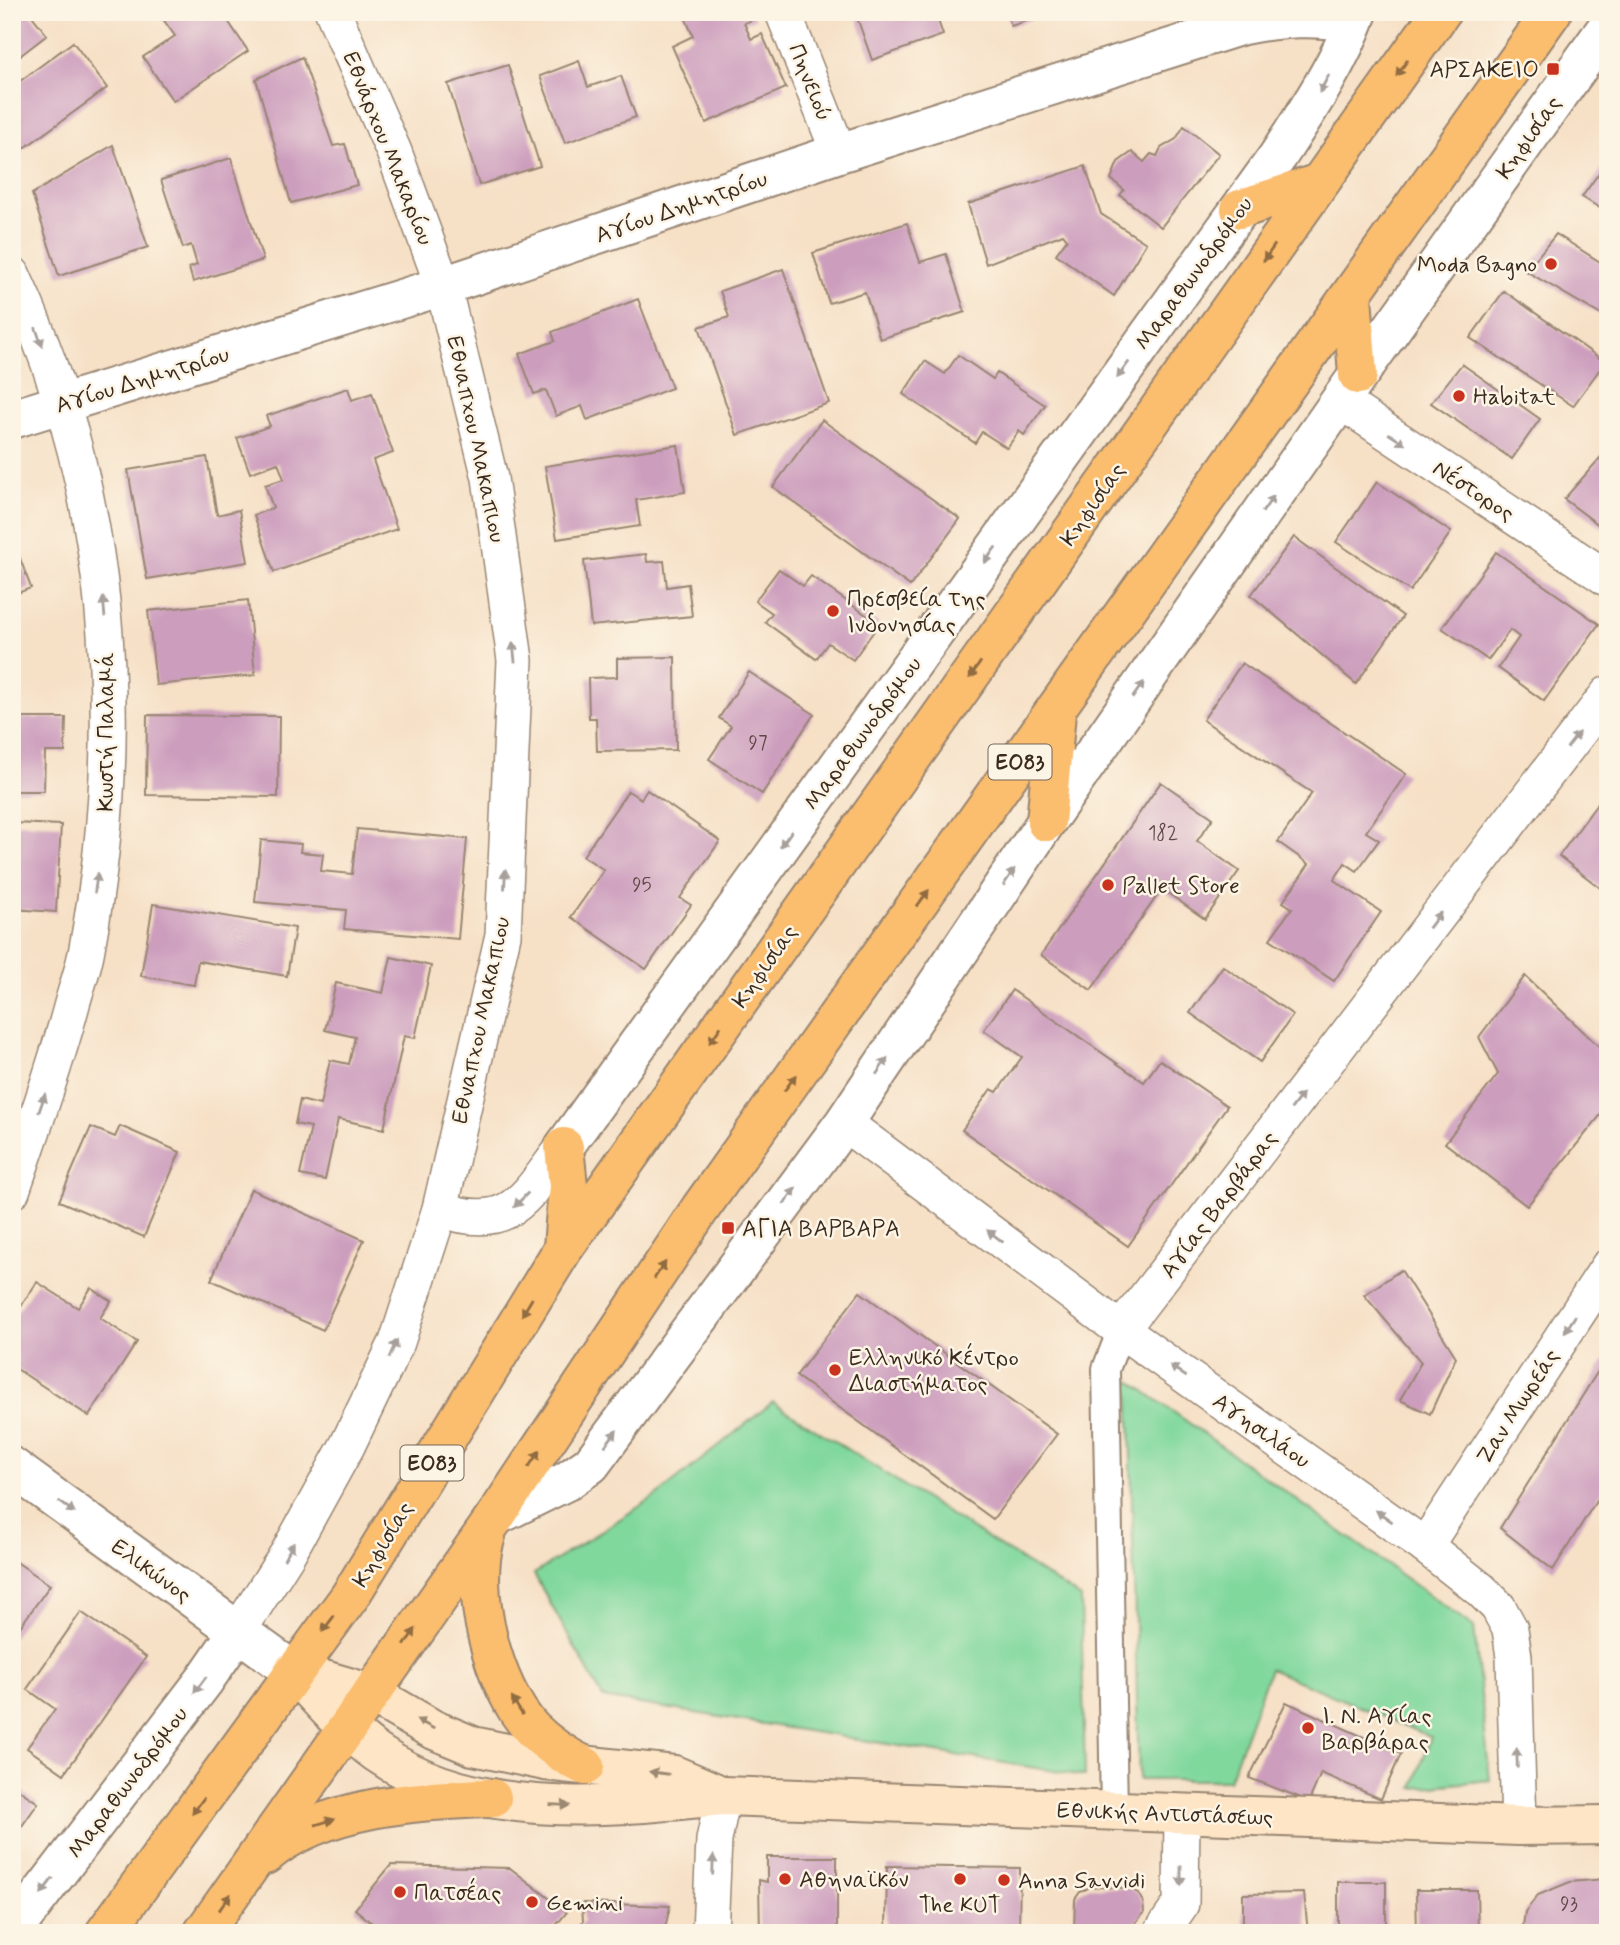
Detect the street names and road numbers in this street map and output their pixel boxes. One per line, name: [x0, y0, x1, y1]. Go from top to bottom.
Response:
street label: Πηνειού: [780, 40, 838, 126]
street label: Εθνάρχου Μακαρίου: [335, 47, 440, 250]
street label: Κηφισίας: [1490, 90, 1569, 186]
street label: Αγίου Δημητρίου: [592, 164, 772, 251]
street label: Μαραθωνοδρόμου: [1129, 191, 1261, 357]
street label: Εθναπχου Μακαπιου: [438, 333, 512, 546]
street label: Αγίου Δημητρίου: [52, 340, 233, 422]
street label: Νέστορος: [1426, 452, 1521, 529]
street label: Κηφισίας: [1054, 457, 1133, 553]
street label: Μαραθωνοδρόμου: [798, 651, 930, 817]
street label: Κωστή Παλαμά: [92, 652, 122, 812]
road number: ΕΟ83: [988, 744, 1052, 780]
street label: Εθναπχου Μακαπιου: [445, 914, 519, 1127]
street label: Κηφισίας: [726, 919, 805, 1015]
street label: Αγίας Βαρβάρας: [1154, 1125, 1285, 1285]
street label: Ζαν Μωρεάς: [1470, 1344, 1567, 1471]
street label: Αγησιλάου: [1206, 1387, 1316, 1476]
road number: ΕΟ83: [400, 1446, 464, 1480]
street label: Κηφισίας: [346, 1496, 421, 1594]
street label: Ελικώνος: [105, 1532, 197, 1611]
street label: Μαραθωνοδρόμου: [61, 1701, 196, 1865]
street label: Εθνικής Αντιστάσεως: [1056, 1796, 1274, 1834]

